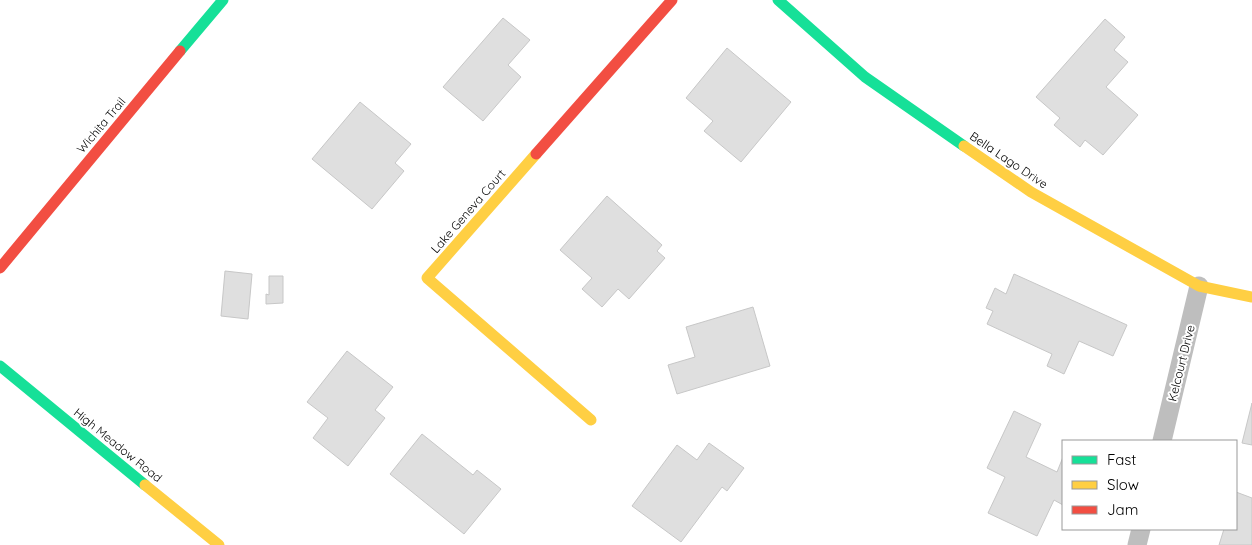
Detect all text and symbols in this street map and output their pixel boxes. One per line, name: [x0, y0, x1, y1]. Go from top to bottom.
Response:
street label: Wichita Trail: [73, 94, 129, 156]
street label: Bella Lago Drive: [967, 128, 1051, 192]
street label: Lake Geneva Court: [428, 166, 508, 256]
street label: Kelcourt Drive: [1164, 323, 1198, 403]
street label: High Meadow Road: [71, 405, 165, 485]
legend: [1062, 440, 1237, 530]
text: Fast: [1107, 450, 1136, 469]
text: Slow: [1107, 475, 1139, 494]
text: Jam: [1107, 500, 1138, 519]

